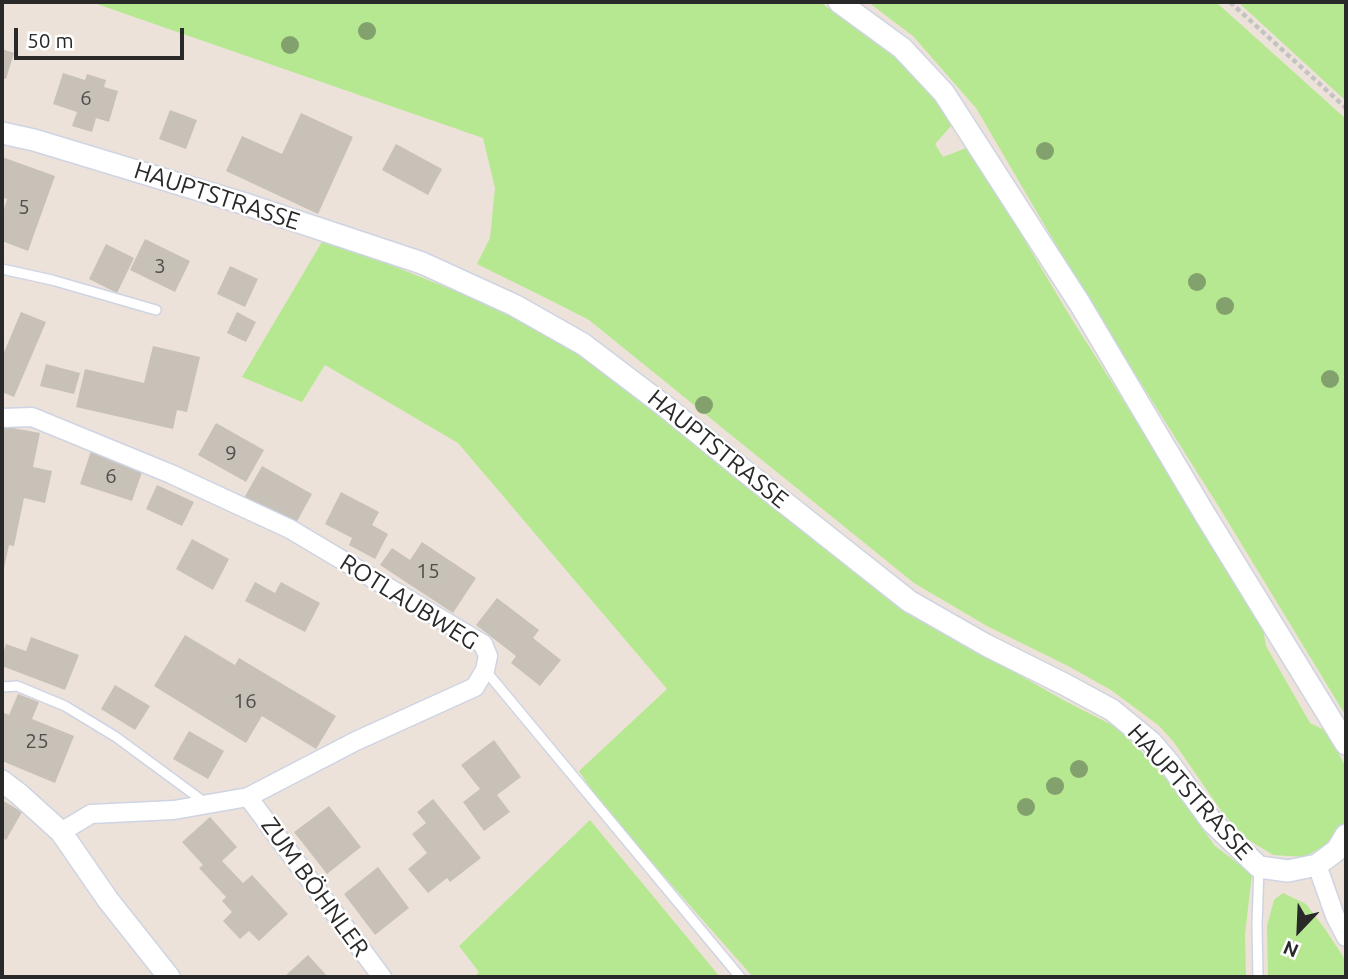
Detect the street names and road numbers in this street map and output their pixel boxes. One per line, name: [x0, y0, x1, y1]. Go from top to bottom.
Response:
street label: HAUPTSTRASSE: [131, 156, 303, 236]
street label: HAUPTSTRASSE: [642, 384, 794, 514]
street label: ROTLAUBWEG: [334, 548, 484, 656]
street label: HAUPTSTRASSE: [1122, 718, 1258, 866]
street label: ZUM BÖHNLER: [255, 812, 375, 962]

